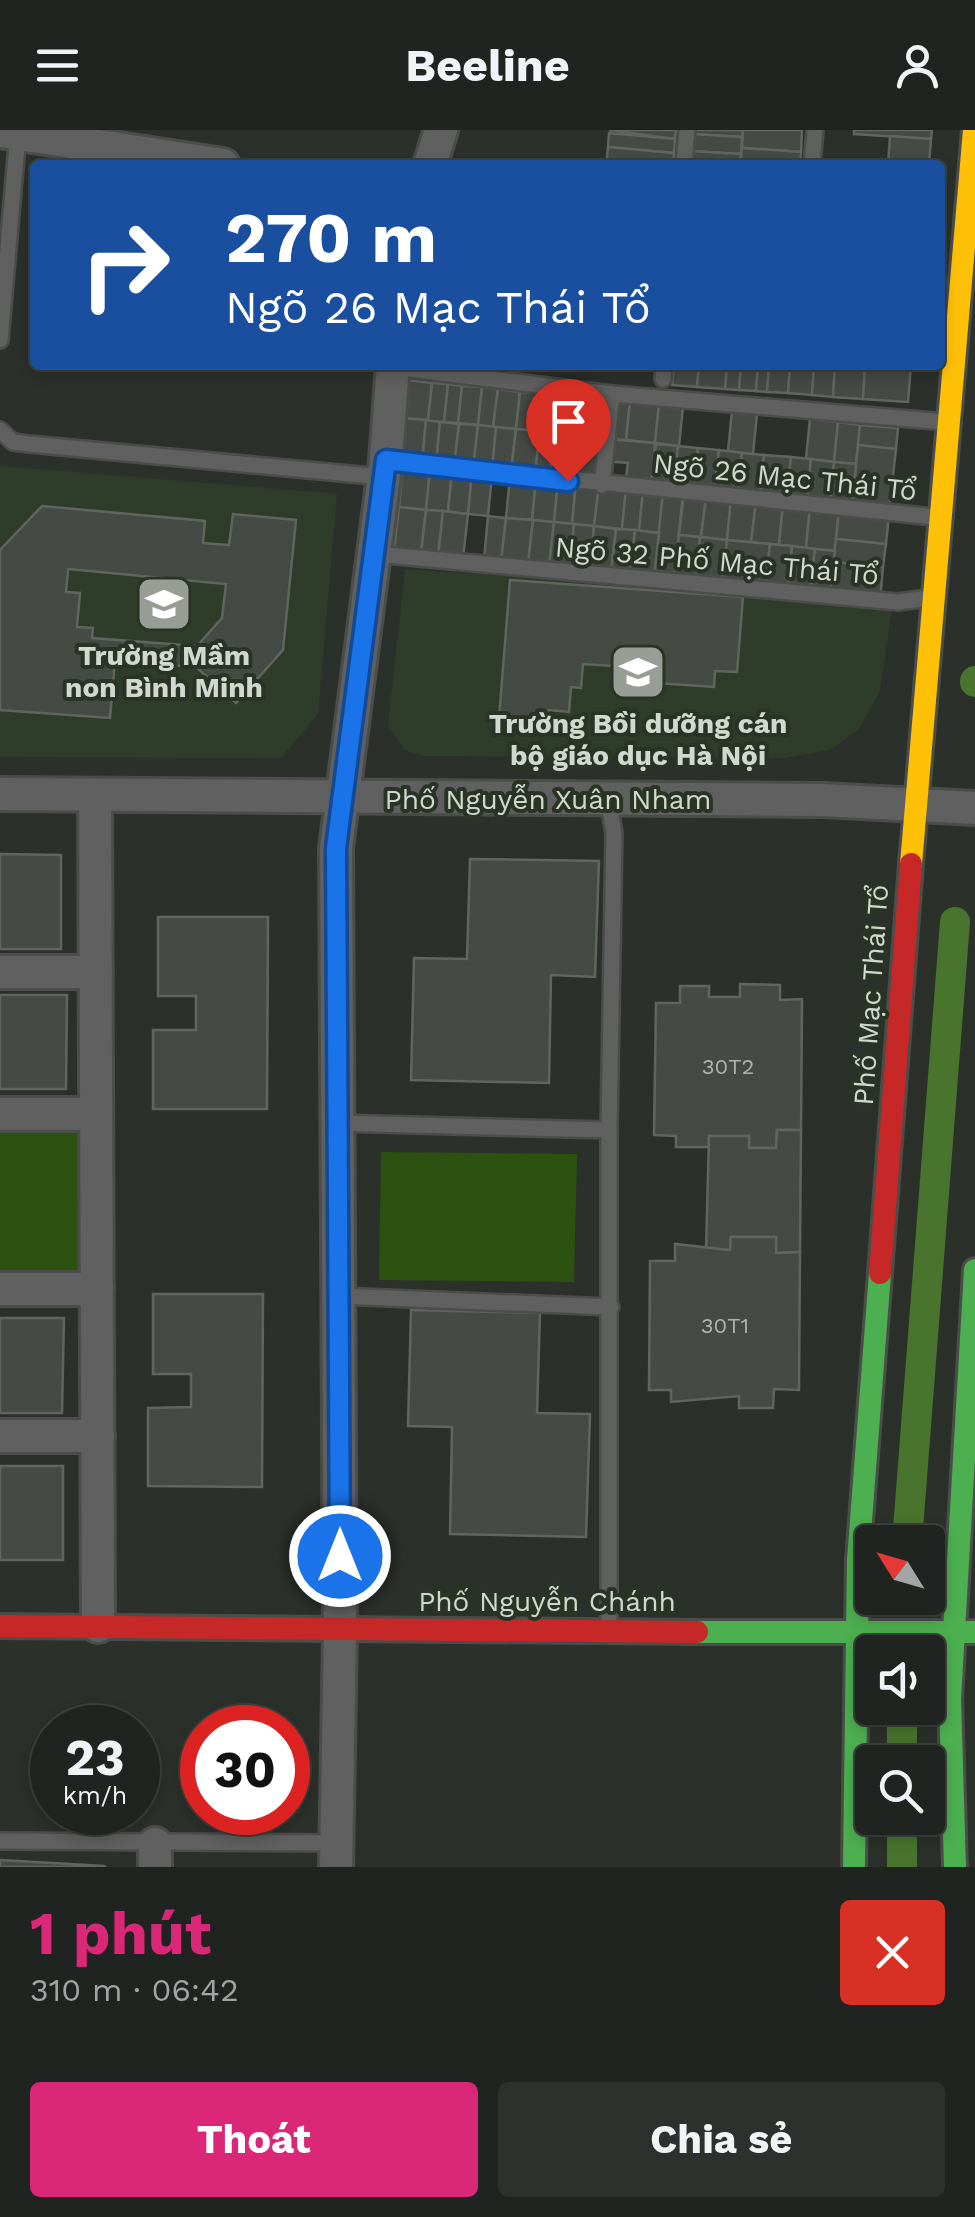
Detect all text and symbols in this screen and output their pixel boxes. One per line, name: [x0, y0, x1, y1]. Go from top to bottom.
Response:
icon: menu: [30, 38, 85, 93]
icon: person: [890, 38, 945, 93]
text: Beeline: [405, 39, 570, 92]
text: 270 m: [225, 197, 437, 279]
icon: right: [60, 200, 190, 330]
text: Ngõ 26 Mạc Thái Tổ: [225, 281, 651, 334]
pin: [526, 379, 611, 482]
icon: arrive: [541, 394, 596, 449]
street label: Ngõ 26 Mạc Thái Tổ: [652, 447, 918, 507]
street label: Ngõ 32 Phố Mạc Thái Tổ: [554, 530, 880, 592]
school or university icon: Trường Mầm non Bình Minh: [134, 574, 194, 634]
place label: Trường Mầm non Bình Minh: [65, 639, 263, 704]
school or university icon: Trường Bồi dưỡng cán bộ giáo dục Hà Nội: [608, 642, 668, 702]
place label: Trường Bồi dưỡng cán bộ giáo dục Hà Nội: [489, 707, 787, 772]
street label: Phố Nguyễn Xuân Nham: [385, 783, 711, 816]
street label: Phố Mạc Thái Tổ: [847, 884, 895, 1106]
house number: 30T2: [702, 1054, 754, 1079]
house number: 30T1: [701, 1313, 749, 1338]
position arrow: [288, 1504, 392, 1608]
north arrow: [855, 1525, 945, 1615]
map controls: [855, 1525, 945, 1835]
street label: Phố Nguyễn Chánh: [418, 1585, 676, 1618]
button: sound: [855, 1635, 945, 1725]
speed limit sign: 30: [180, 1705, 310, 1835]
text: 23: [65, 1728, 125, 1787]
button: search: [855, 1745, 945, 1835]
text: km/h: [63, 1781, 127, 1810]
text: 1 phút: [30, 1898, 211, 1969]
button: close: [840, 1900, 945, 2005]
text: 310 m · 06:42: [30, 1971, 239, 2009]
button: Thoát: [30, 2082, 478, 2197]
button: Chia sẻ: [498, 2082, 945, 2197]

